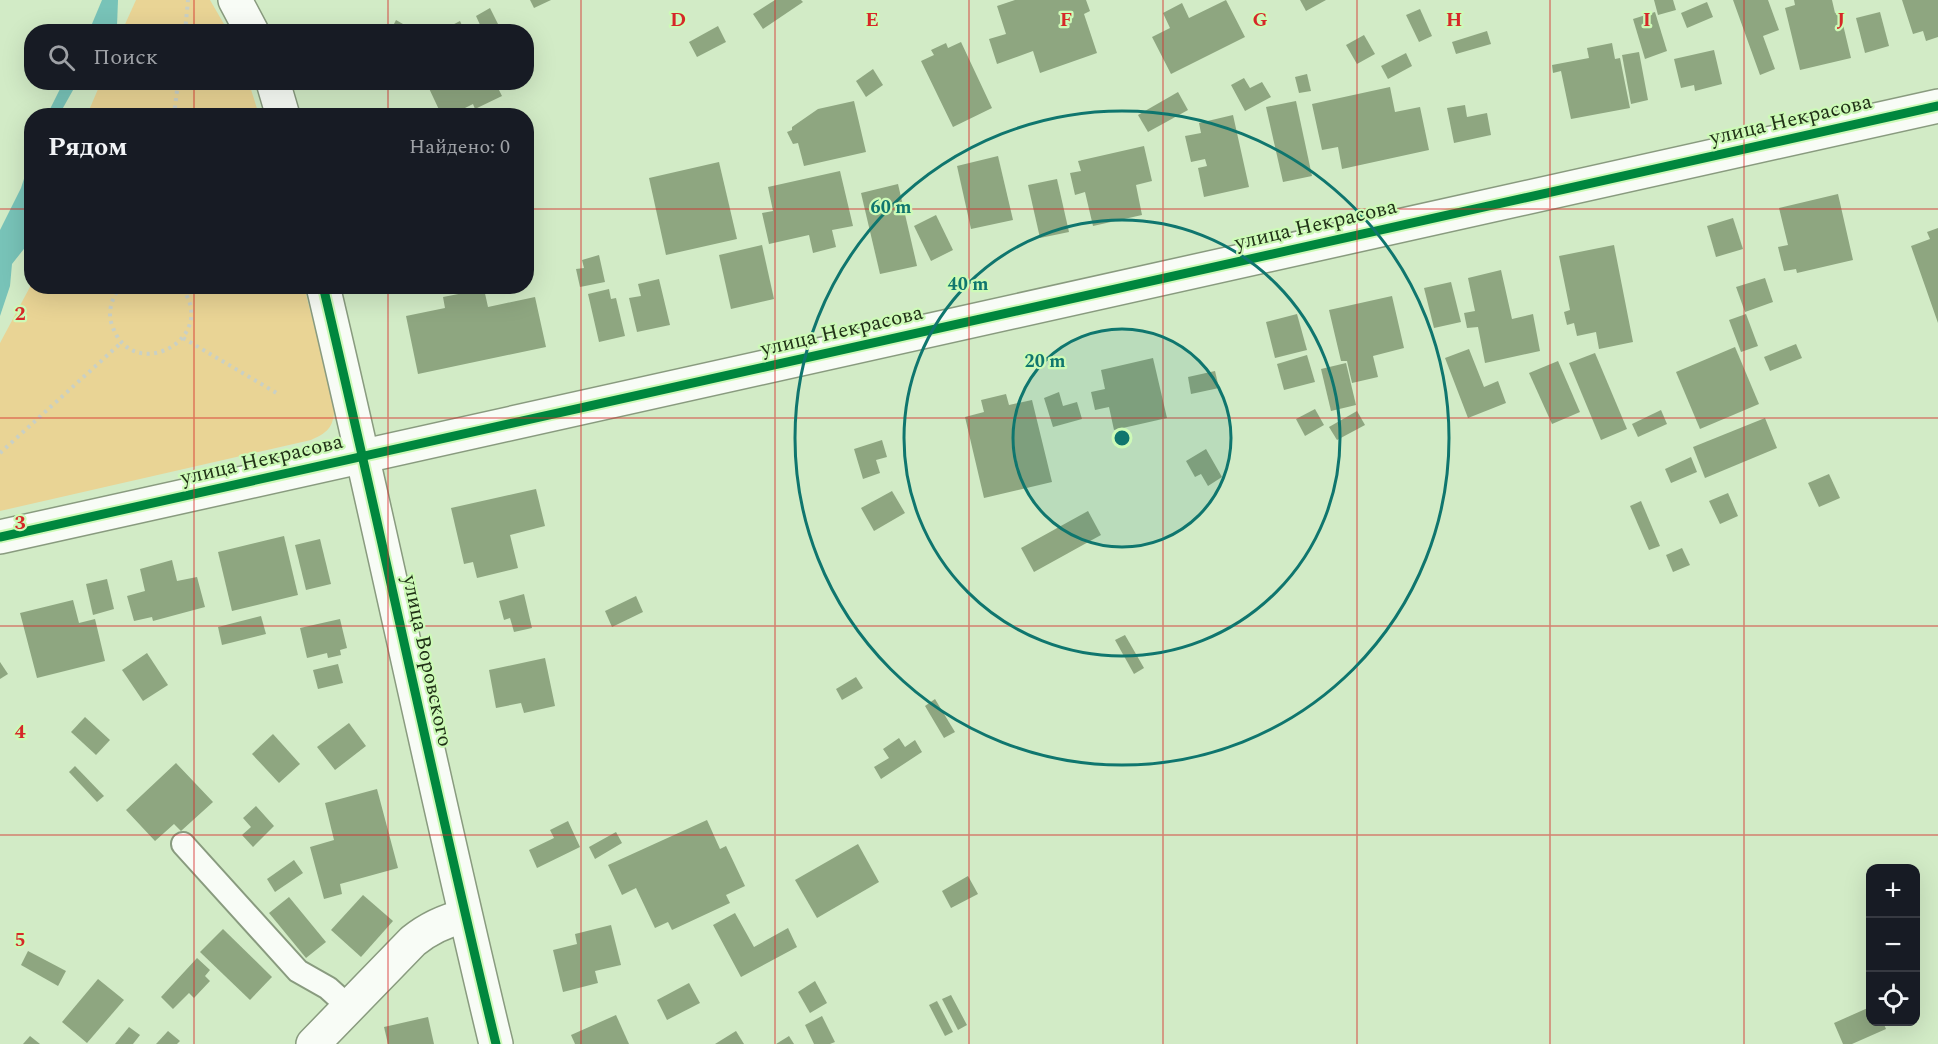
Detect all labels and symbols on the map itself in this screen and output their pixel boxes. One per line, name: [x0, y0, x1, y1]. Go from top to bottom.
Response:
text: D: [670, 5, 686, 35]
text: E: [865, 5, 879, 35]
text: F: [1060, 5, 1072, 35]
text: G: [1252, 5, 1268, 35]
text: H: [1446, 5, 1462, 35]
text: I: [1643, 5, 1651, 35]
text: J: [1837, 5, 1845, 35]
street label: улица Некрасова: [1706, 86, 1876, 154]
street label: улица Некрасова: [1231, 191, 1401, 259]
text: 60 m: [871, 194, 911, 221]
text: 40 m: [948, 271, 988, 298]
street label: улица Некрасова: [757, 297, 927, 365]
text: 2: [14, 299, 26, 329]
text: 20 m: [1025, 348, 1065, 375]
street label: улица Некрасова: [177, 426, 347, 494]
centre of rings: [1112, 428, 1132, 448]
text: 3: [14, 508, 26, 538]
street label: улица Воровского: [393, 571, 461, 750]
text: 4: [14, 717, 26, 747]
text: 5: [14, 925, 26, 955]

